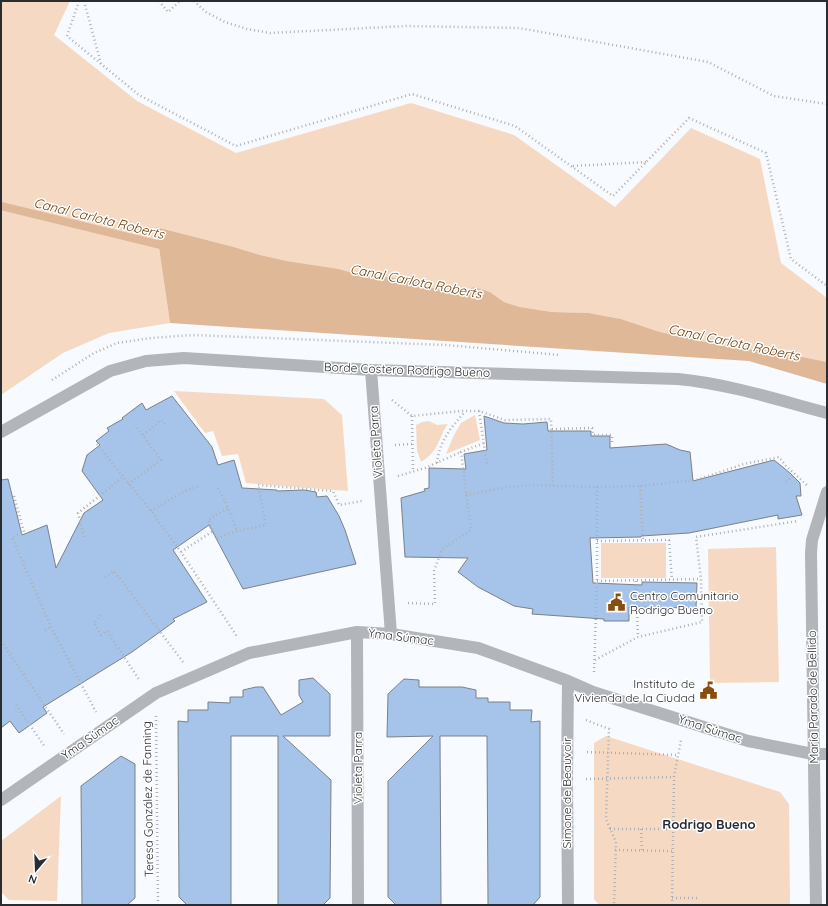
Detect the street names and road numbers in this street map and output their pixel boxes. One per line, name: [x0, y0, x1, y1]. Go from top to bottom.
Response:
street label: Borde Costero Rodrigo Bueno: [324, 359, 490, 380]
street label: Violeta Parra: [365, 405, 386, 479]
street label: Yma Súmac: [367, 625, 435, 648]
street label: María Parado de Bellido: [804, 630, 821, 764]
street label: Yma Súmac: [676, 711, 744, 746]
street label: Yma Súmac: [58, 713, 121, 763]
street label: Teresa González de Fanning: [139, 721, 156, 877]
street label: Violeta Parra: [350, 732, 365, 804]
street label: Simone de Beauvoir: [559, 737, 574, 849]

